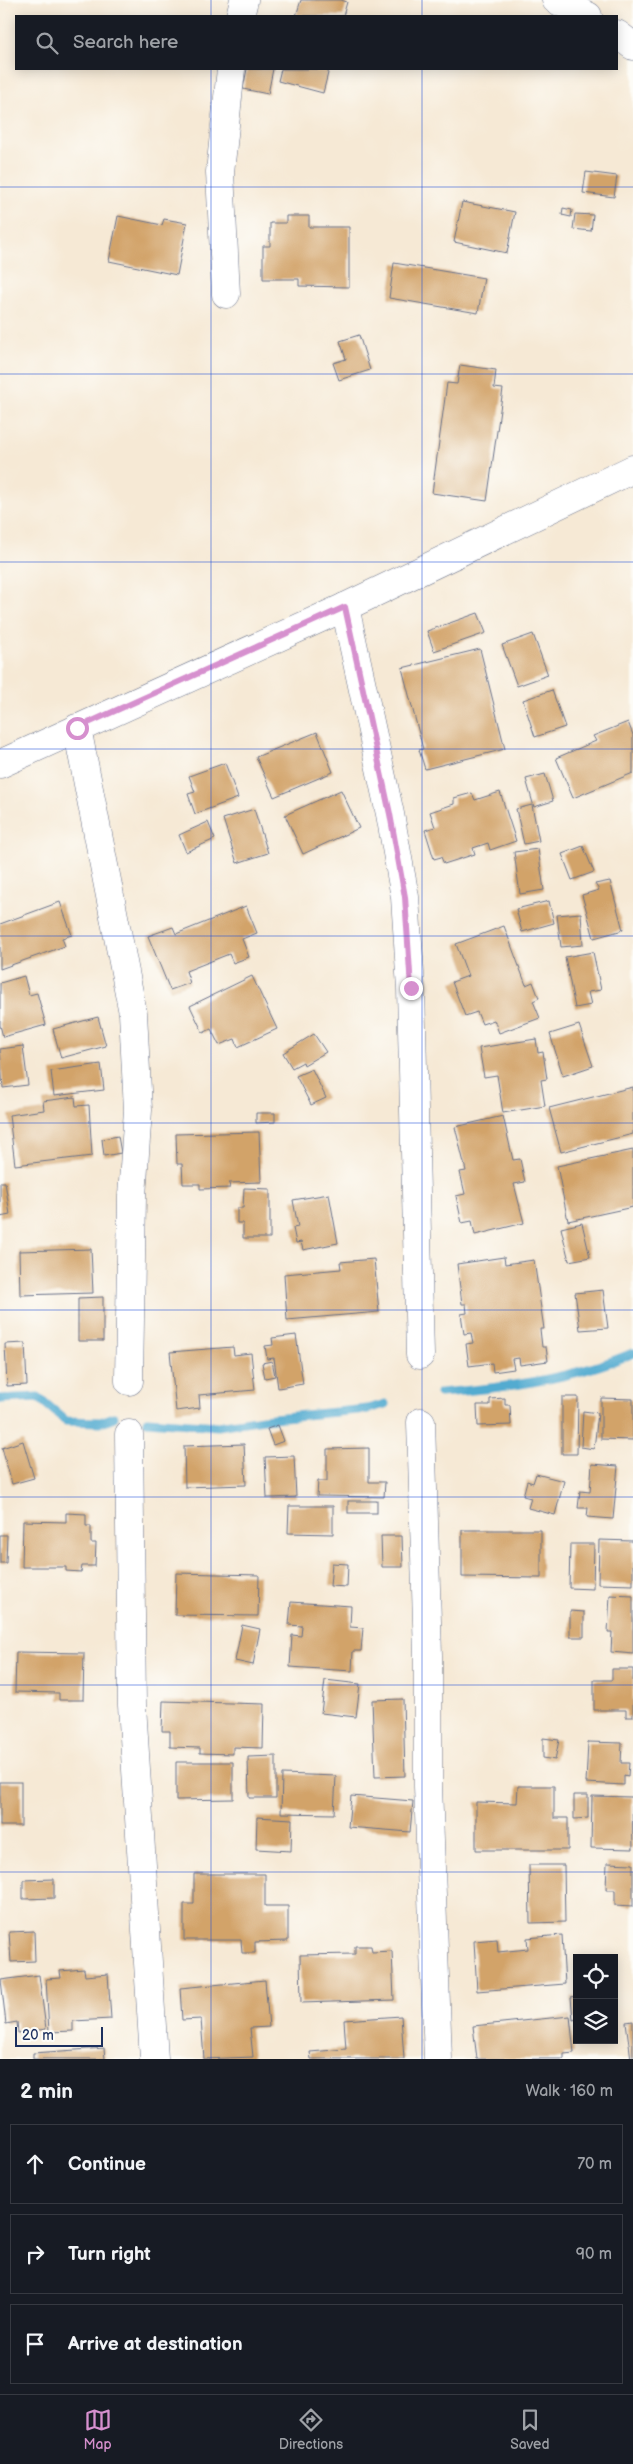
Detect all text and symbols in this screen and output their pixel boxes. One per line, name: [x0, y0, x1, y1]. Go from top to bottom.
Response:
search box: [15, 15, 618, 70]
icon: search: [33, 29, 61, 57]
text: Search here: [73, 31, 178, 54]
route start: [66, 717, 89, 740]
route end: [400, 977, 423, 1000]
map controls: [573, 1954, 618, 2044]
button: locate: [573, 1954, 618, 1999]
button: layers: [573, 1999, 618, 2044]
scale bar: [15, 2024, 102, 2047]
text: 20 m: [22, 2027, 54, 2044]
text: 2 min: [20, 2079, 73, 2104]
text: Walk · 160 m: [525, 2082, 613, 2101]
icon: ahead: [21, 2150, 49, 2178]
text: Continue: [68, 2153, 146, 2176]
text: 70 m: [577, 2155, 612, 2174]
icon: right: [21, 2240, 49, 2268]
text: Turn right: [68, 2243, 151, 2266]
text: 90 m: [576, 2245, 612, 2264]
icon: arrive: [21, 2330, 49, 2358]
text: Arrive at destination: [68, 2333, 243, 2356]
tab: Map: [84, 2406, 112, 2453]
tab: Directions: [279, 2406, 343, 2453]
tab: Saved: [510, 2406, 549, 2453]

